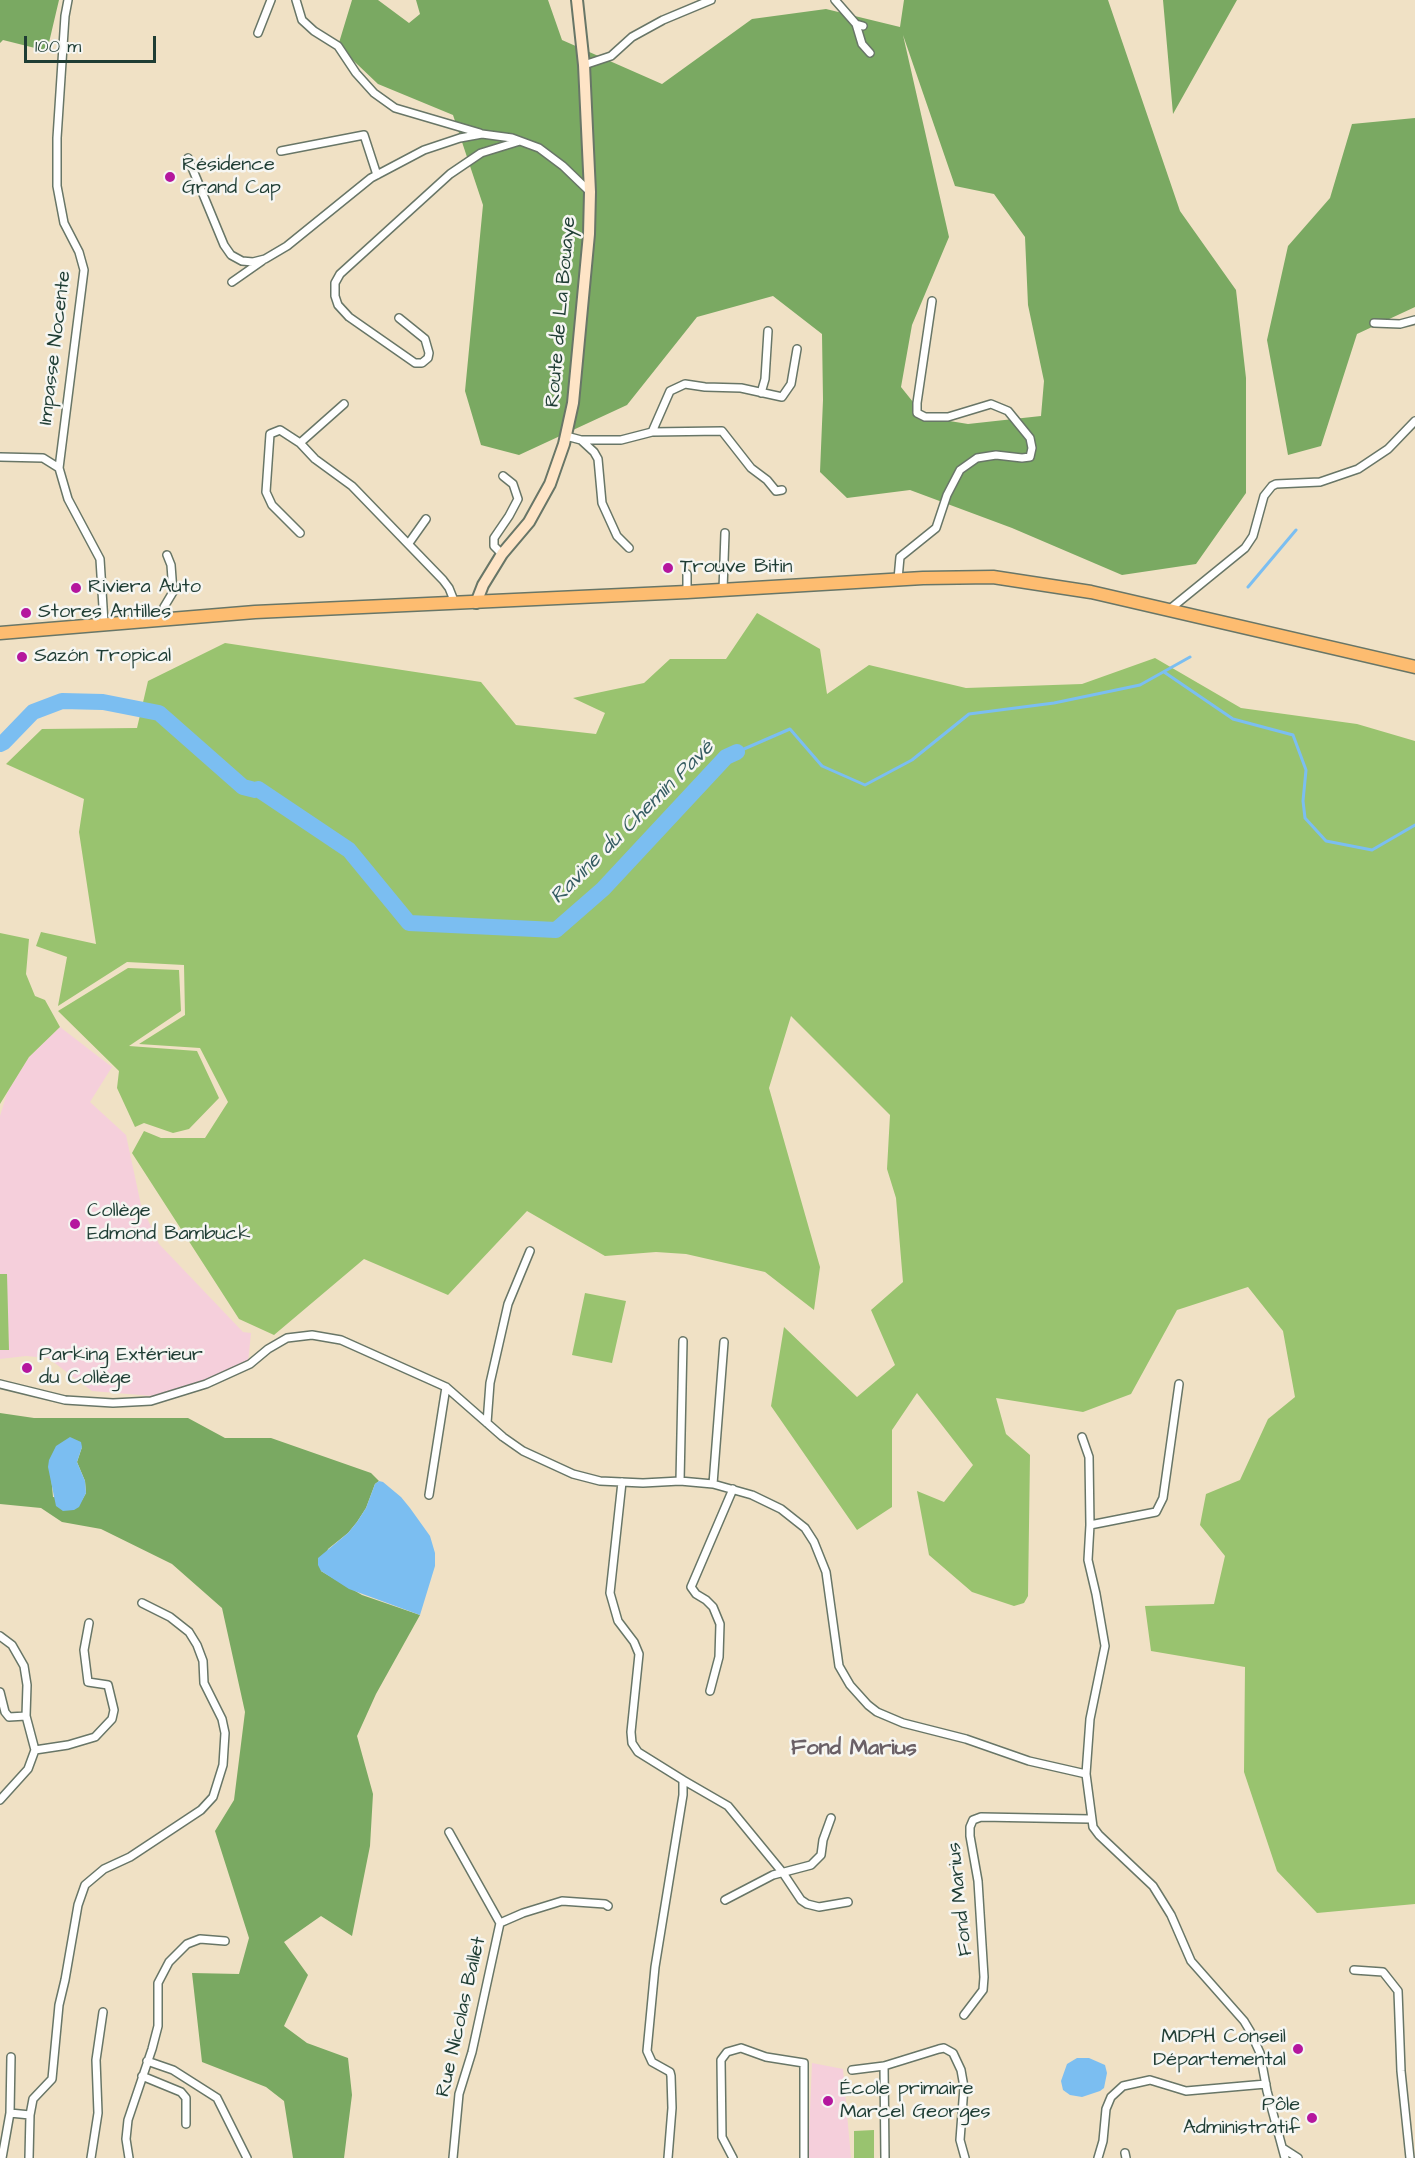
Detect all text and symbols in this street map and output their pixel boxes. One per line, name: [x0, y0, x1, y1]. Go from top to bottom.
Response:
scale bar: [27, 24, 159, 62]
text: 100 m: [35, 34, 81, 59]
place label: Résidence Grand Cap: [182, 154, 281, 201]
marker: Résidence Grand Cap: [163, 170, 177, 184]
street label: Route de La Bouaye: [542, 216, 582, 408]
street label: Impasse Nocente: [35, 270, 77, 426]
place label: Trouve Bitin: [680, 556, 792, 580]
marker: Trouve Bitin: [661, 561, 675, 575]
place label: Riviera Auto: [88, 576, 201, 600]
marker: Riviera Auto: [69, 581, 83, 595]
place label: Stores Antilles: [38, 601, 171, 625]
marker: Stores Antilles: [19, 606, 33, 620]
place label: Sazón Tropical: [34, 645, 171, 669]
marker: Sazón Tropical: [15, 650, 29, 664]
water label: Ravine du Chemin Pavé: [546, 736, 720, 910]
place label: Collège Edmond Bambuck: [87, 1200, 250, 1247]
marker: Collège Edmond Bambuck: [68, 1217, 82, 1231]
place label: Parking Extérieur du Collège: [39, 1344, 203, 1391]
marker: Parking Extérieur du Collège: [20, 1361, 34, 1375]
district label: Fond Marius: [791, 1736, 917, 1762]
street label: Fond Marius: [943, 1841, 979, 1957]
street label: Rue Nicolas Ballet: [432, 1935, 492, 2099]
place label: MDPH Conseil Départemental: [1153, 2026, 1286, 2073]
marker: MDPH Conseil Départemental: [1291, 2042, 1305, 2056]
place label: École primaire Marcel Georges: [840, 2078, 991, 2125]
marker: École primaire Marcel Georges: [821, 2094, 835, 2108]
place label: Pôle Administratif: [1183, 2094, 1300, 2141]
marker: Pôle Administratif: [1305, 2111, 1319, 2125]

